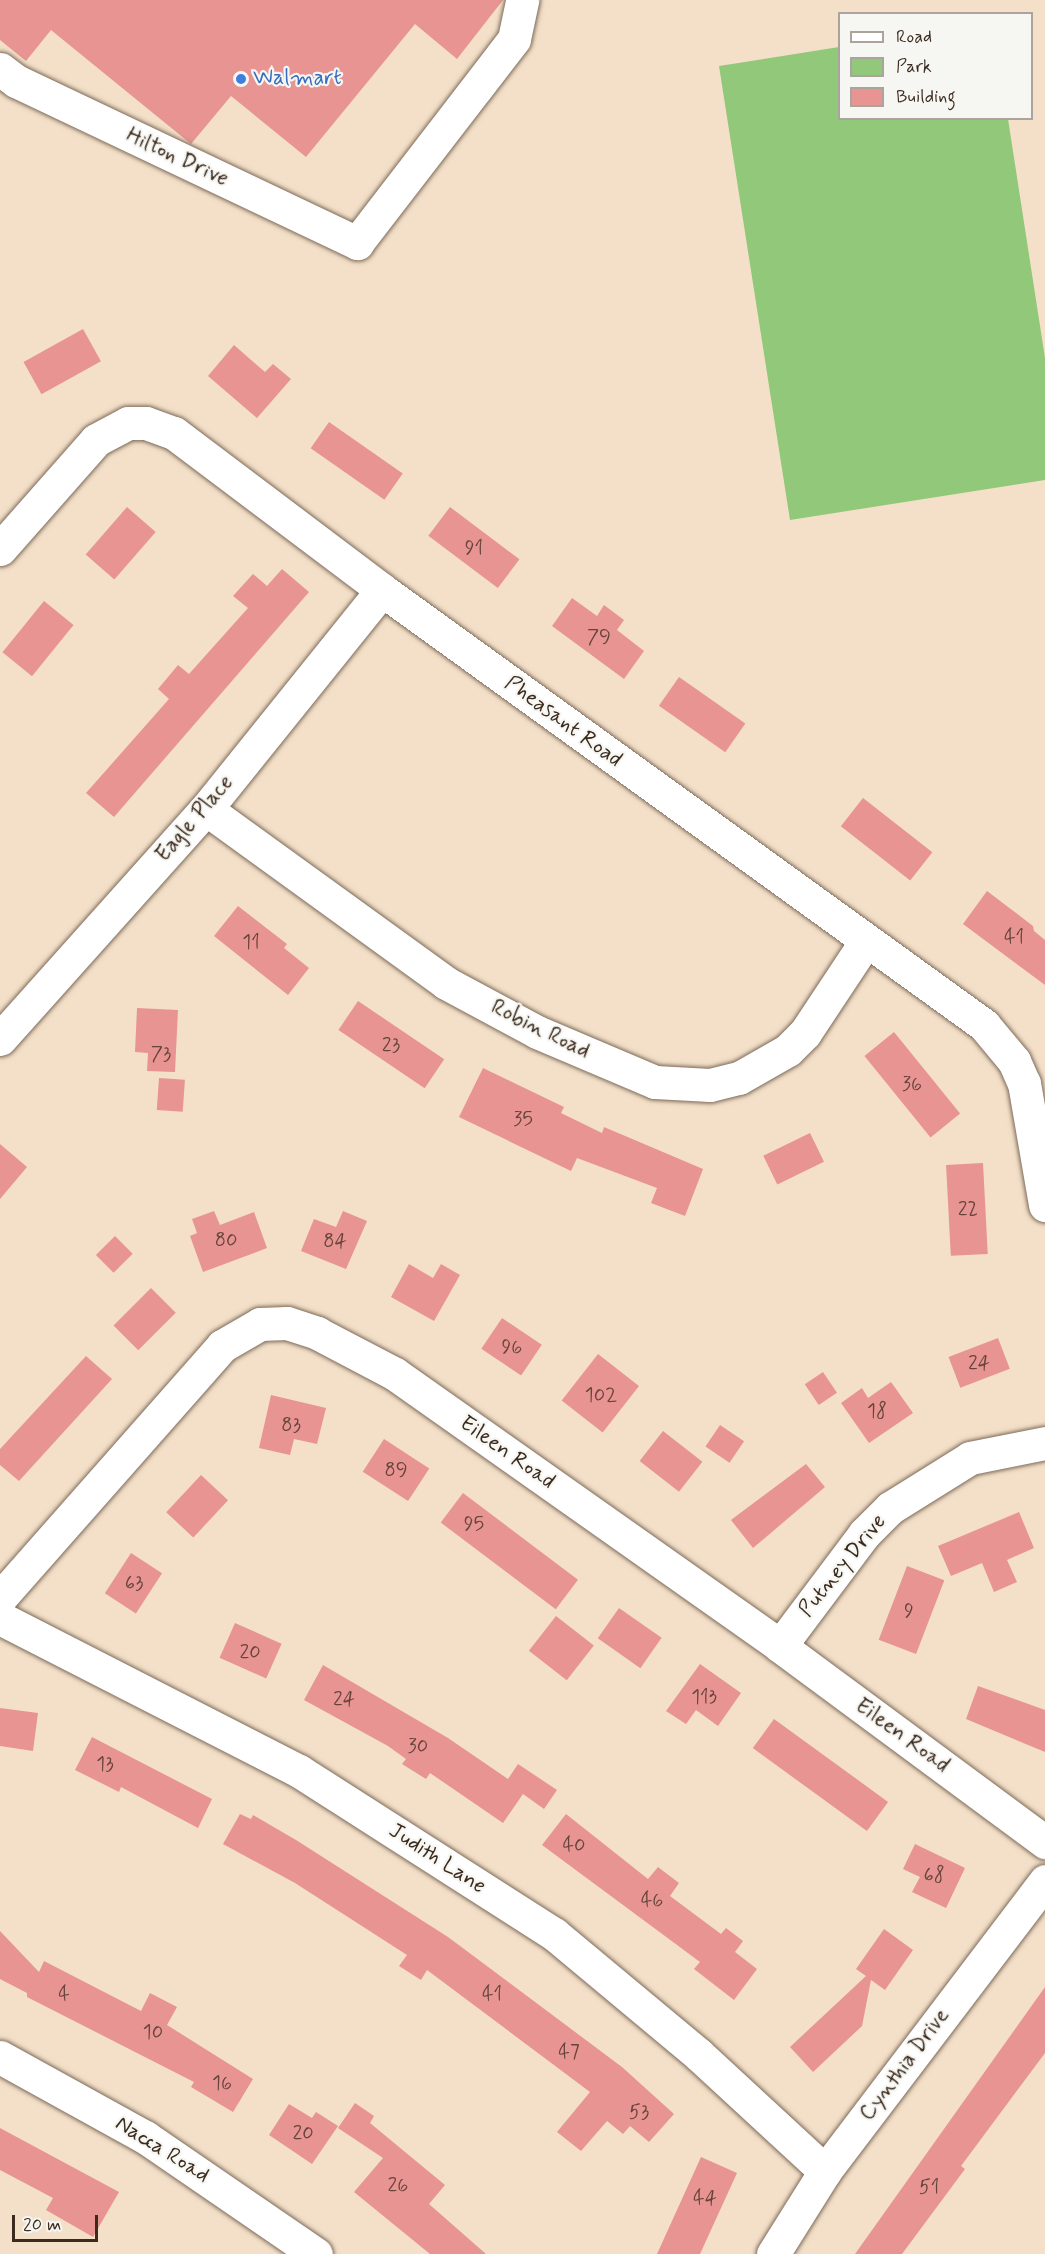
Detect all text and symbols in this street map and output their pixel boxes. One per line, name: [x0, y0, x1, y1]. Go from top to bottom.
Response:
legend: [838, 12, 1033, 120]
text: Road: [896, 25, 932, 49]
text: Park: [896, 55, 932, 79]
place label: Walmart: [253, 66, 342, 92]
marker: Walmart: [234, 72, 248, 86]
text: Building: [896, 85, 956, 109]
street label: Hilton Drive: [122, 123, 232, 193]
house number: 91: [465, 536, 483, 560]
house number: 79: [587, 625, 611, 649]
street label: Pheasant Road: [500, 671, 626, 773]
street label: Eagle Place: [151, 771, 239, 867]
house number: 41: [1004, 925, 1024, 949]
house number: 11: [242, 930, 260, 954]
street label: Robin Road: [486, 995, 594, 1065]
house number: 23: [382, 1033, 400, 1057]
house number: 73: [151, 1042, 171, 1066]
house number: 36: [902, 1072, 922, 1096]
house number: 35: [513, 1107, 533, 1131]
house number: 22: [958, 1197, 978, 1221]
house number: 80: [215, 1228, 237, 1252]
house number: 84: [323, 1229, 347, 1253]
house number: 96: [502, 1335, 522, 1359]
house number: 24: [968, 1351, 990, 1375]
house number: 102: [585, 1383, 617, 1407]
house number: 18: [867, 1399, 887, 1423]
street label: Eileen Road: [456, 1412, 558, 1494]
house number: 83: [281, 1413, 301, 1437]
house number: 89: [384, 1458, 408, 1482]
street label: Putney Drive: [794, 1510, 892, 1622]
house number: 95: [464, 1512, 484, 1536]
house number: 63: [125, 1571, 143, 1595]
house number: 9: [904, 1599, 914, 1623]
house number: 20: [239, 1640, 261, 1664]
house number: 113: [691, 1685, 717, 1709]
house number: 24: [333, 1687, 355, 1711]
street label: Eileen Road: [851, 1694, 953, 1778]
house number: 30: [408, 1734, 428, 1758]
house number: 13: [96, 1752, 114, 1776]
street label: Judith Lane: [383, 1818, 491, 1900]
house number: 40: [562, 1833, 586, 1857]
house number: 68: [923, 1863, 945, 1887]
house number: 46: [641, 1888, 663, 1912]
house number: 4: [58, 1982, 70, 2006]
house number: 41: [482, 1982, 502, 2006]
street label: Cynthia Drive: [855, 2004, 955, 2126]
house number: 10: [143, 2020, 163, 2044]
house number: 47: [558, 2040, 580, 2064]
house number: 16: [212, 2071, 232, 2095]
house number: 53: [629, 2100, 649, 2124]
street label: Nacca Road: [111, 2111, 213, 2189]
house number: 20: [292, 2121, 314, 2145]
house number: 26: [388, 2173, 408, 2197]
house number: 51: [919, 2175, 939, 2199]
house number: 44: [693, 2186, 717, 2210]
scale bar: [15, 2203, 100, 2241]
text: 20 m: [23, 2213, 61, 2237]

